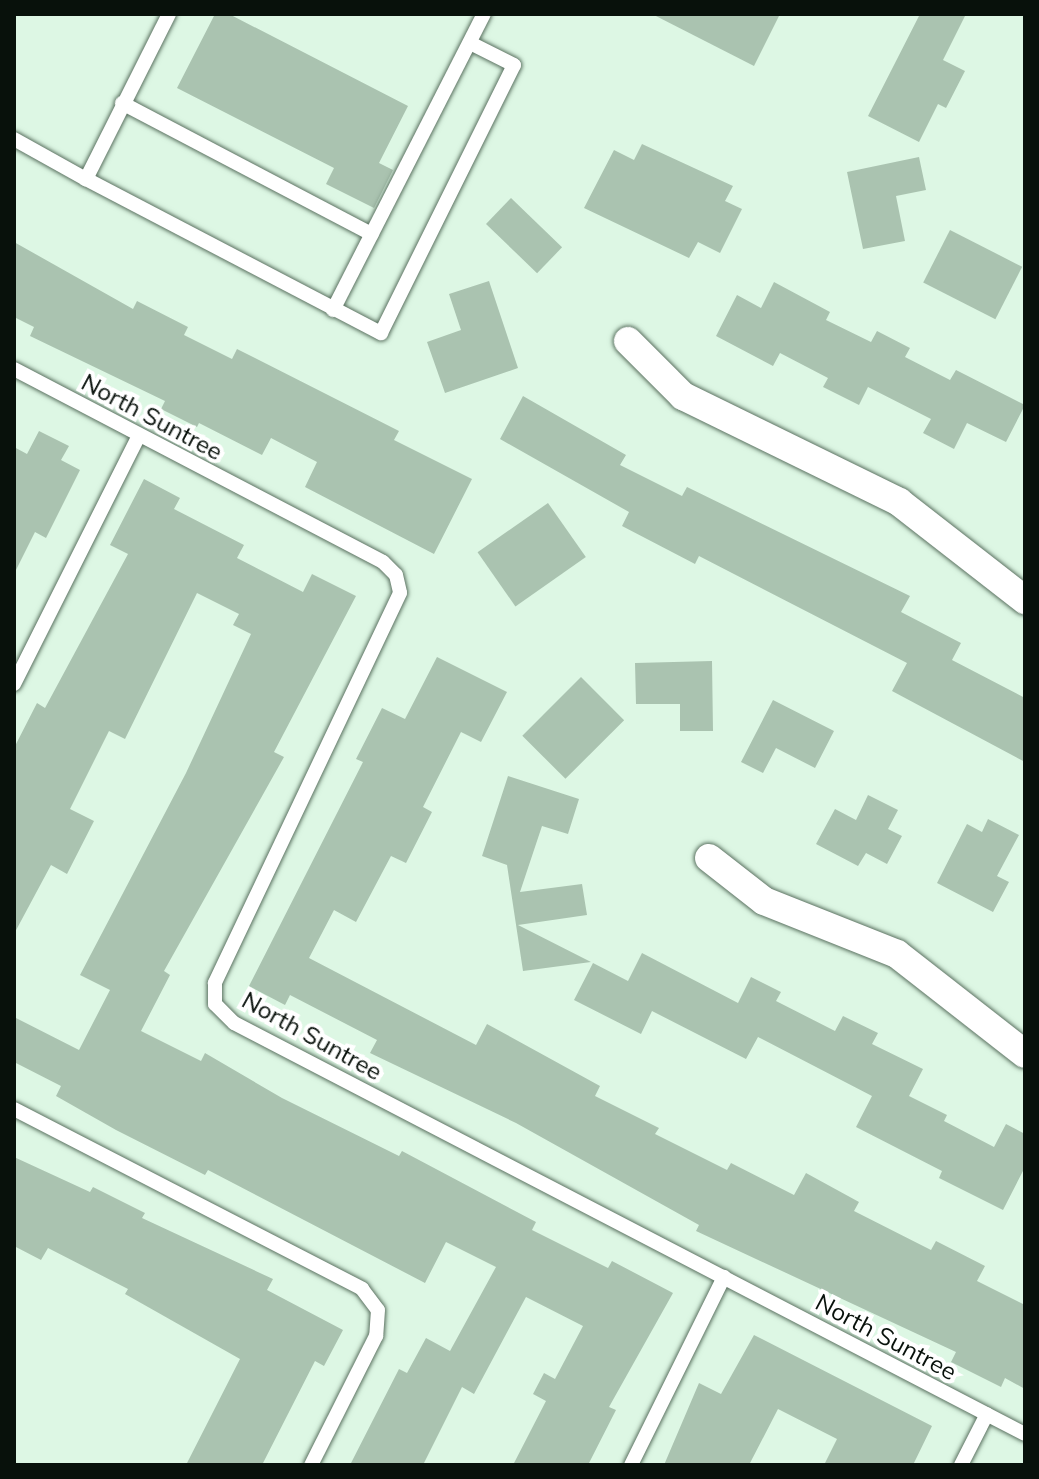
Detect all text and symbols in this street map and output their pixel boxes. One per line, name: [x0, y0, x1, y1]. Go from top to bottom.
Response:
street label: North Suntree: [77, 368, 227, 466]
street label: North Suntree: [237, 986, 387, 1086]
street label: North Suntree: [811, 1288, 961, 1386]

